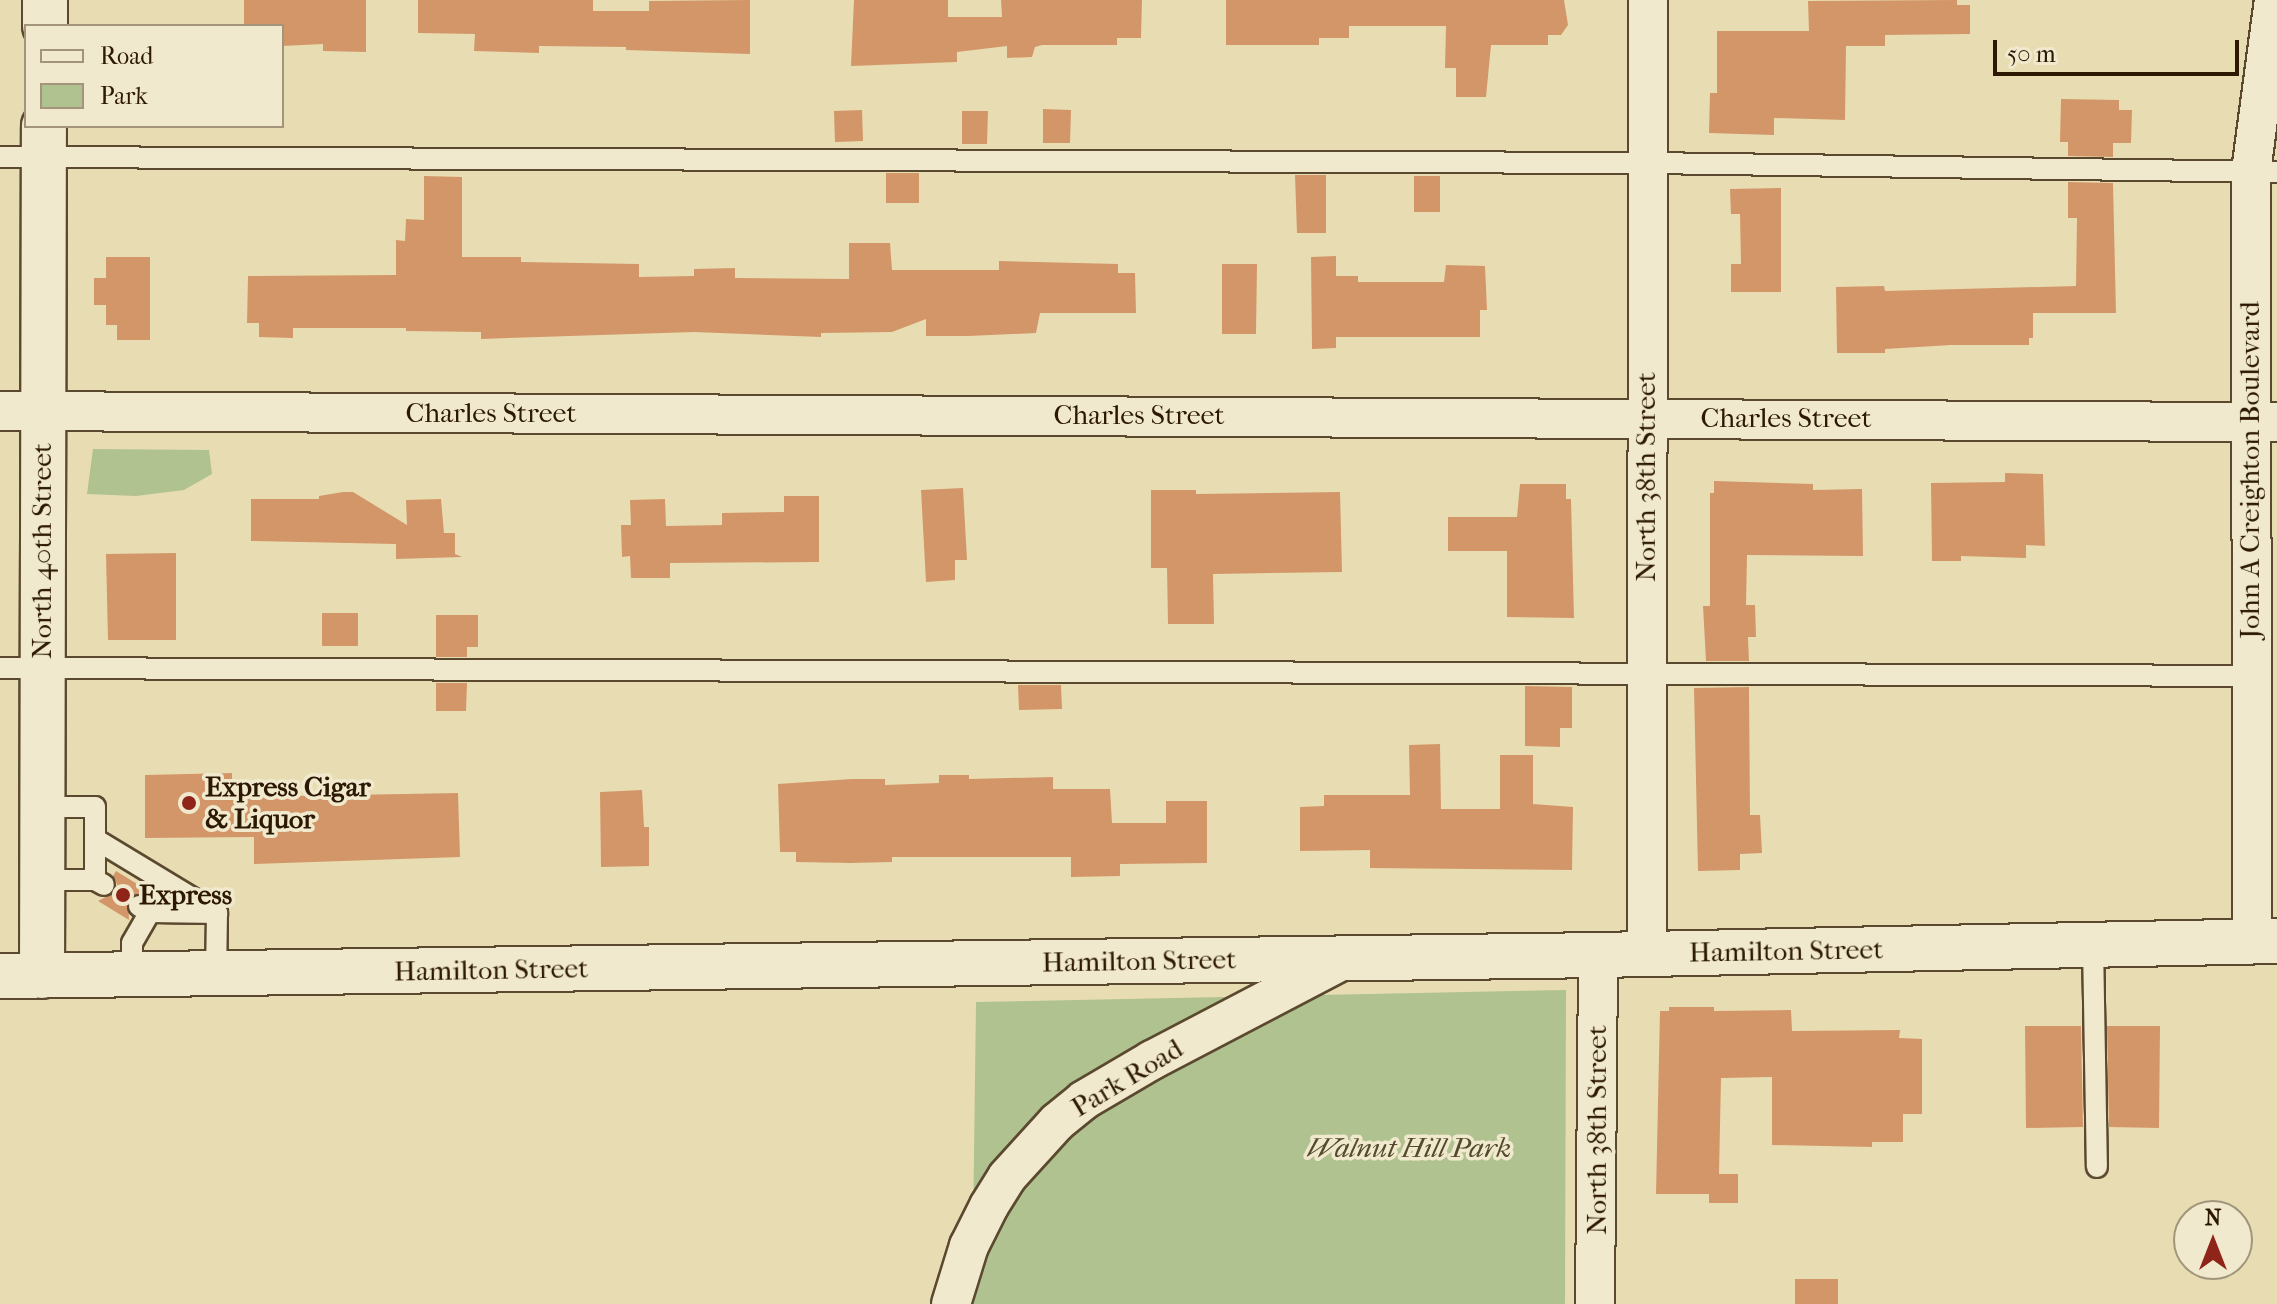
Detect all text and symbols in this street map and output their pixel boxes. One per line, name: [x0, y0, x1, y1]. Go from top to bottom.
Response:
legend: [24, 24, 284, 128]
scale bar: [1997, 24, 2243, 74]
text: 50 m: [2007, 40, 2056, 68]
text: Road: [100, 42, 153, 70]
text: Park: [100, 82, 148, 110]
street label: John A Creighton Boulevard: [2233, 301, 2267, 639]
street label: North 38th Street: [1629, 372, 1663, 582]
street label: Charles Street: [406, 396, 576, 430]
street label: Charles Street: [1054, 398, 1224, 432]
street label: Charles Street: [1701, 401, 1871, 435]
street label: North 40th Street: [25, 443, 59, 659]
place label: Express Cigar & Liquor: [205, 770, 371, 836]
marker: Express Cigar & Liquor: [180, 794, 198, 812]
place label: Express: [139, 878, 232, 912]
marker: Express: [114, 886, 132, 904]
street label: Hamilton Street: [1689, 933, 1883, 969]
street label: Hamilton Street: [1042, 943, 1236, 979]
street label: Hamilton Street: [394, 952, 588, 988]
street label: North 38th Street: [1580, 1025, 1614, 1235]
street label: Park Road: [1065, 1032, 1189, 1124]
park label: Walnut Hill Park: [1307, 1131, 1511, 1165]
north arrow: [2173, 1200, 2253, 1280]
text: N: [2205, 1205, 2221, 1231]

